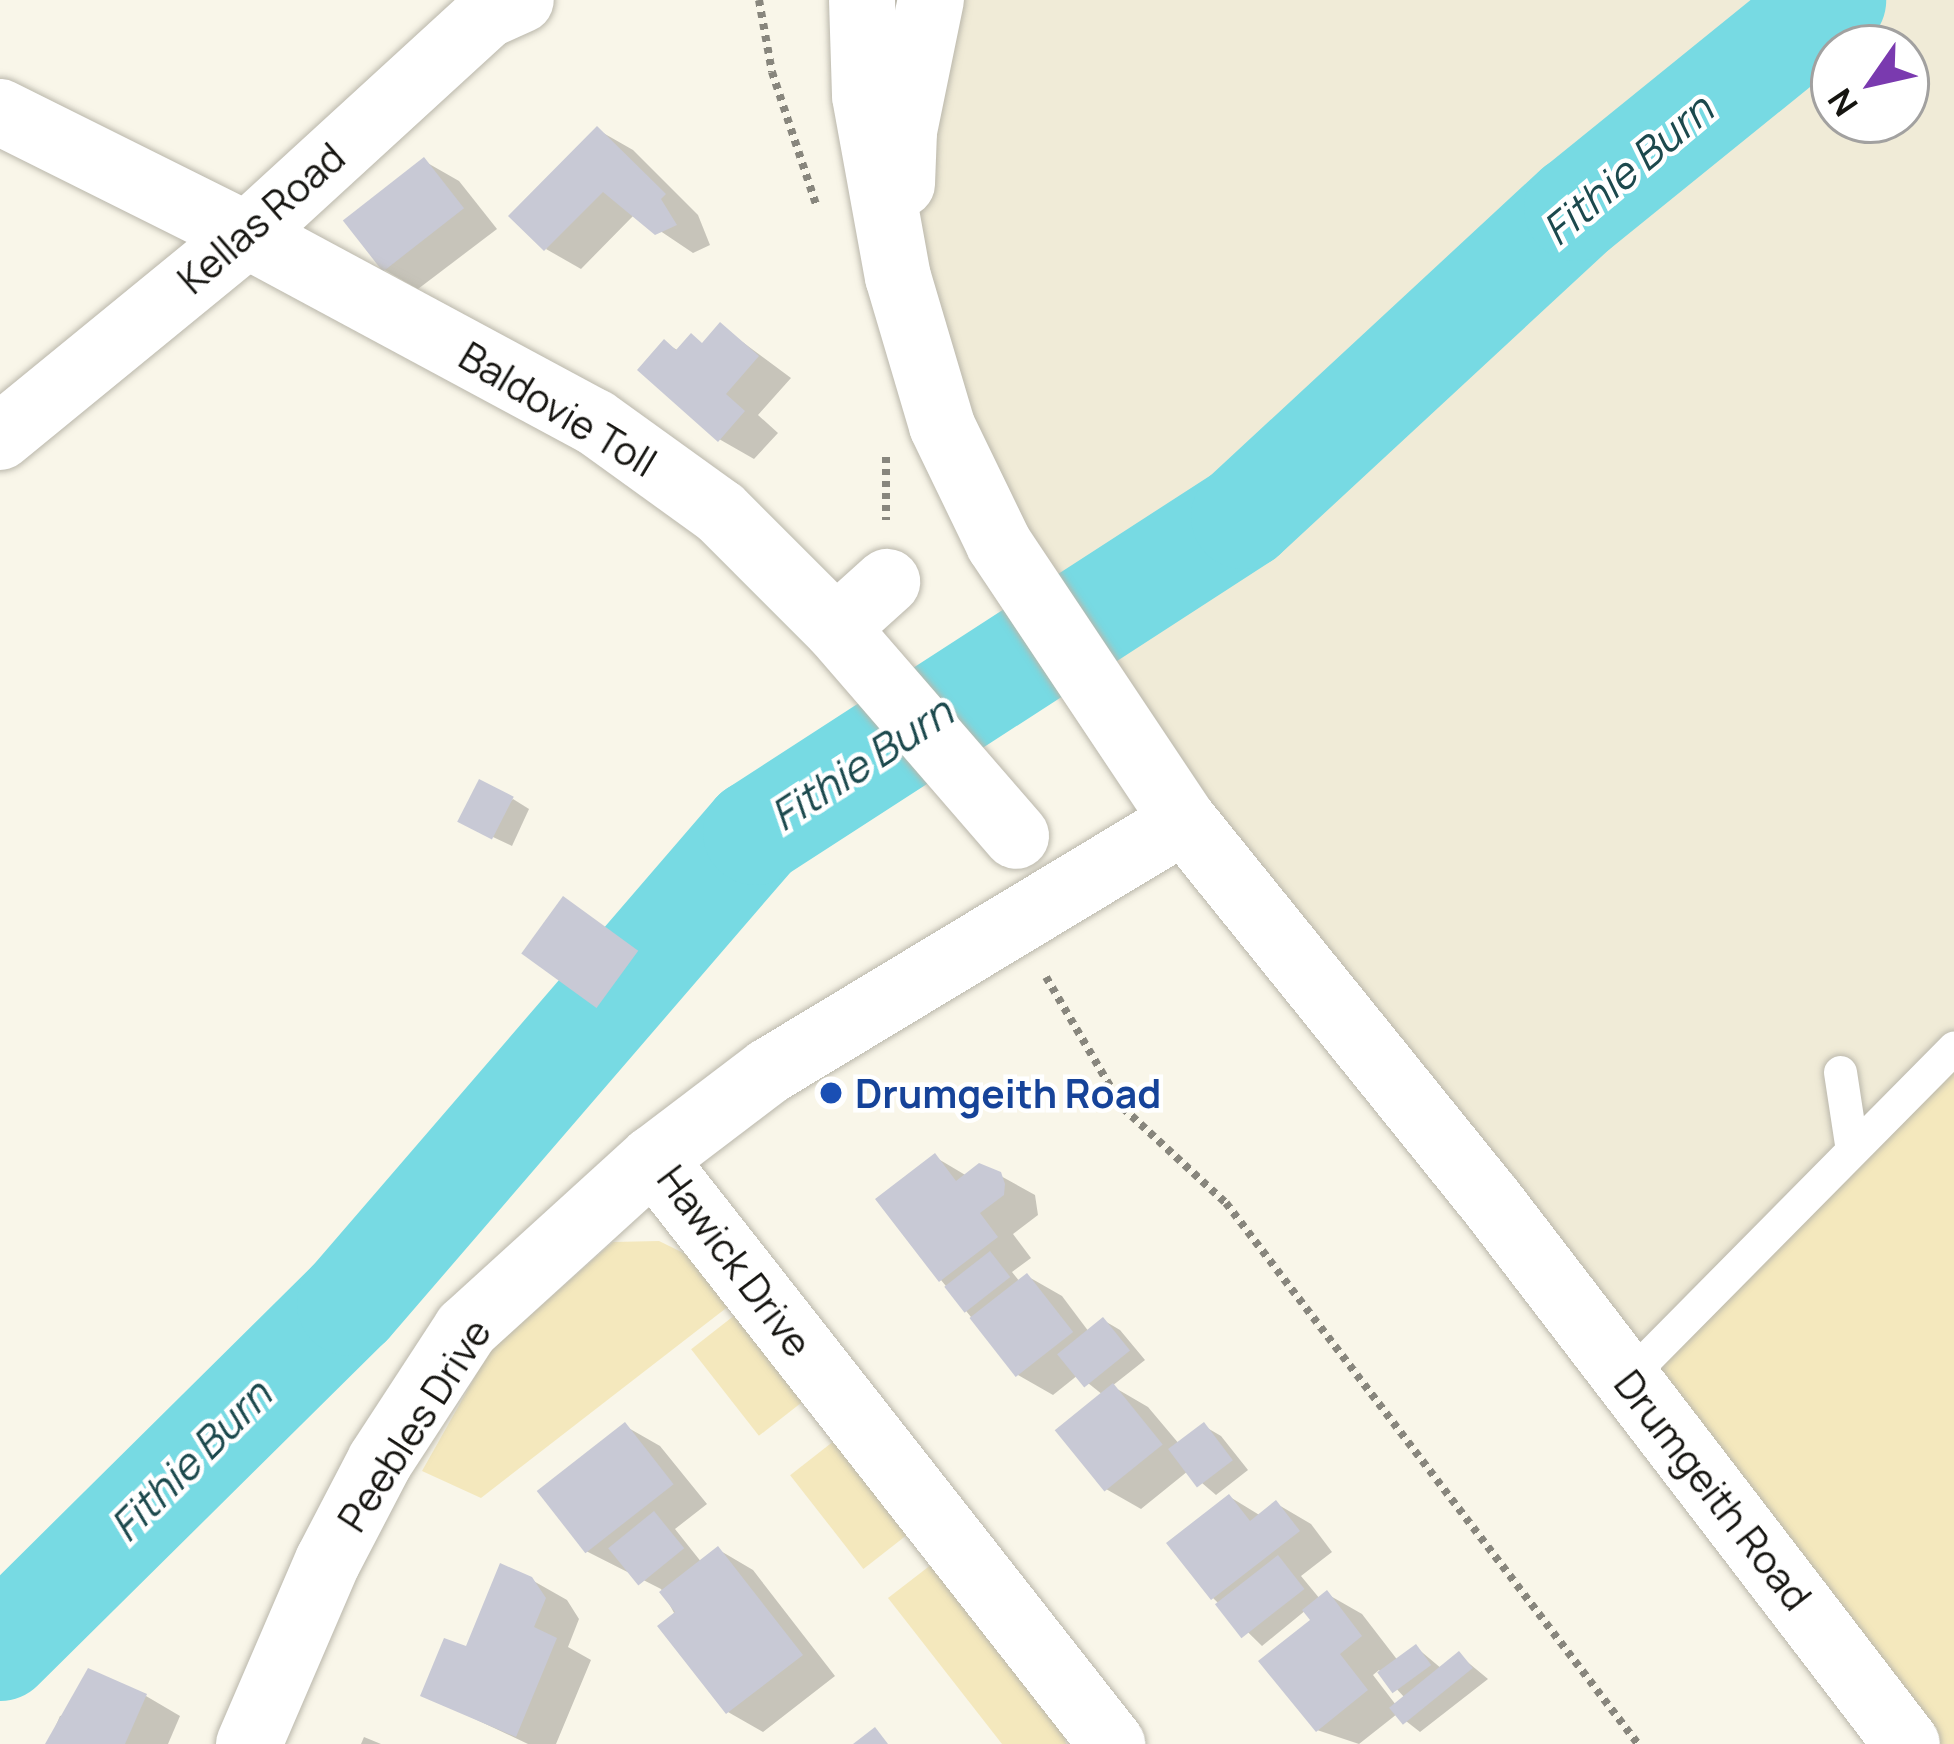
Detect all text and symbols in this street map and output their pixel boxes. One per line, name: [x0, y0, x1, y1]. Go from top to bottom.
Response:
north arrow: [1810, 24, 1930, 144]
text: N: [1817, 80, 1868, 125]
water label: Fithie Burn: [1532, 83, 1722, 255]
street label: Kellas Road: [168, 133, 354, 303]
street label: Baldovie Toll: [451, 332, 665, 486]
water label: Fithie Burn: [761, 686, 961, 840]
place label: Drumgeith Road: [855, 1070, 1161, 1116]
marker: Drumgeith Road: [818, 1080, 844, 1106]
street label: Hawick Drive: [648, 1156, 822, 1366]
street label: Peebles Drive: [328, 1310, 500, 1540]
street label: Drumgeith Road: [1605, 1361, 1821, 1619]
water label: Fithie Burn: [99, 1369, 281, 1551]

